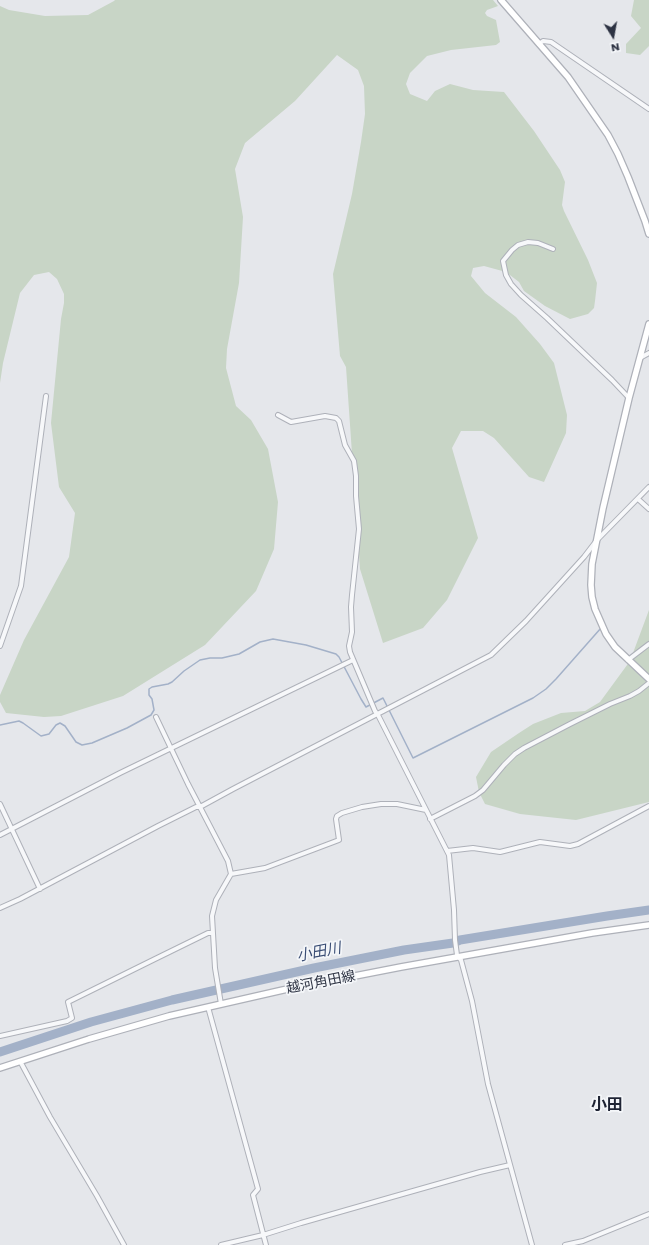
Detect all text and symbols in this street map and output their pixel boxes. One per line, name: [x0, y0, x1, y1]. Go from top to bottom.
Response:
north arrow: [593, 16, 633, 56]
text: N: [610, 39, 621, 56]
water label: 小田川: [295, 940, 343, 966]
street label: 越河角田線: [285, 968, 357, 998]
district label: 小田: [591, 1096, 623, 1116]

